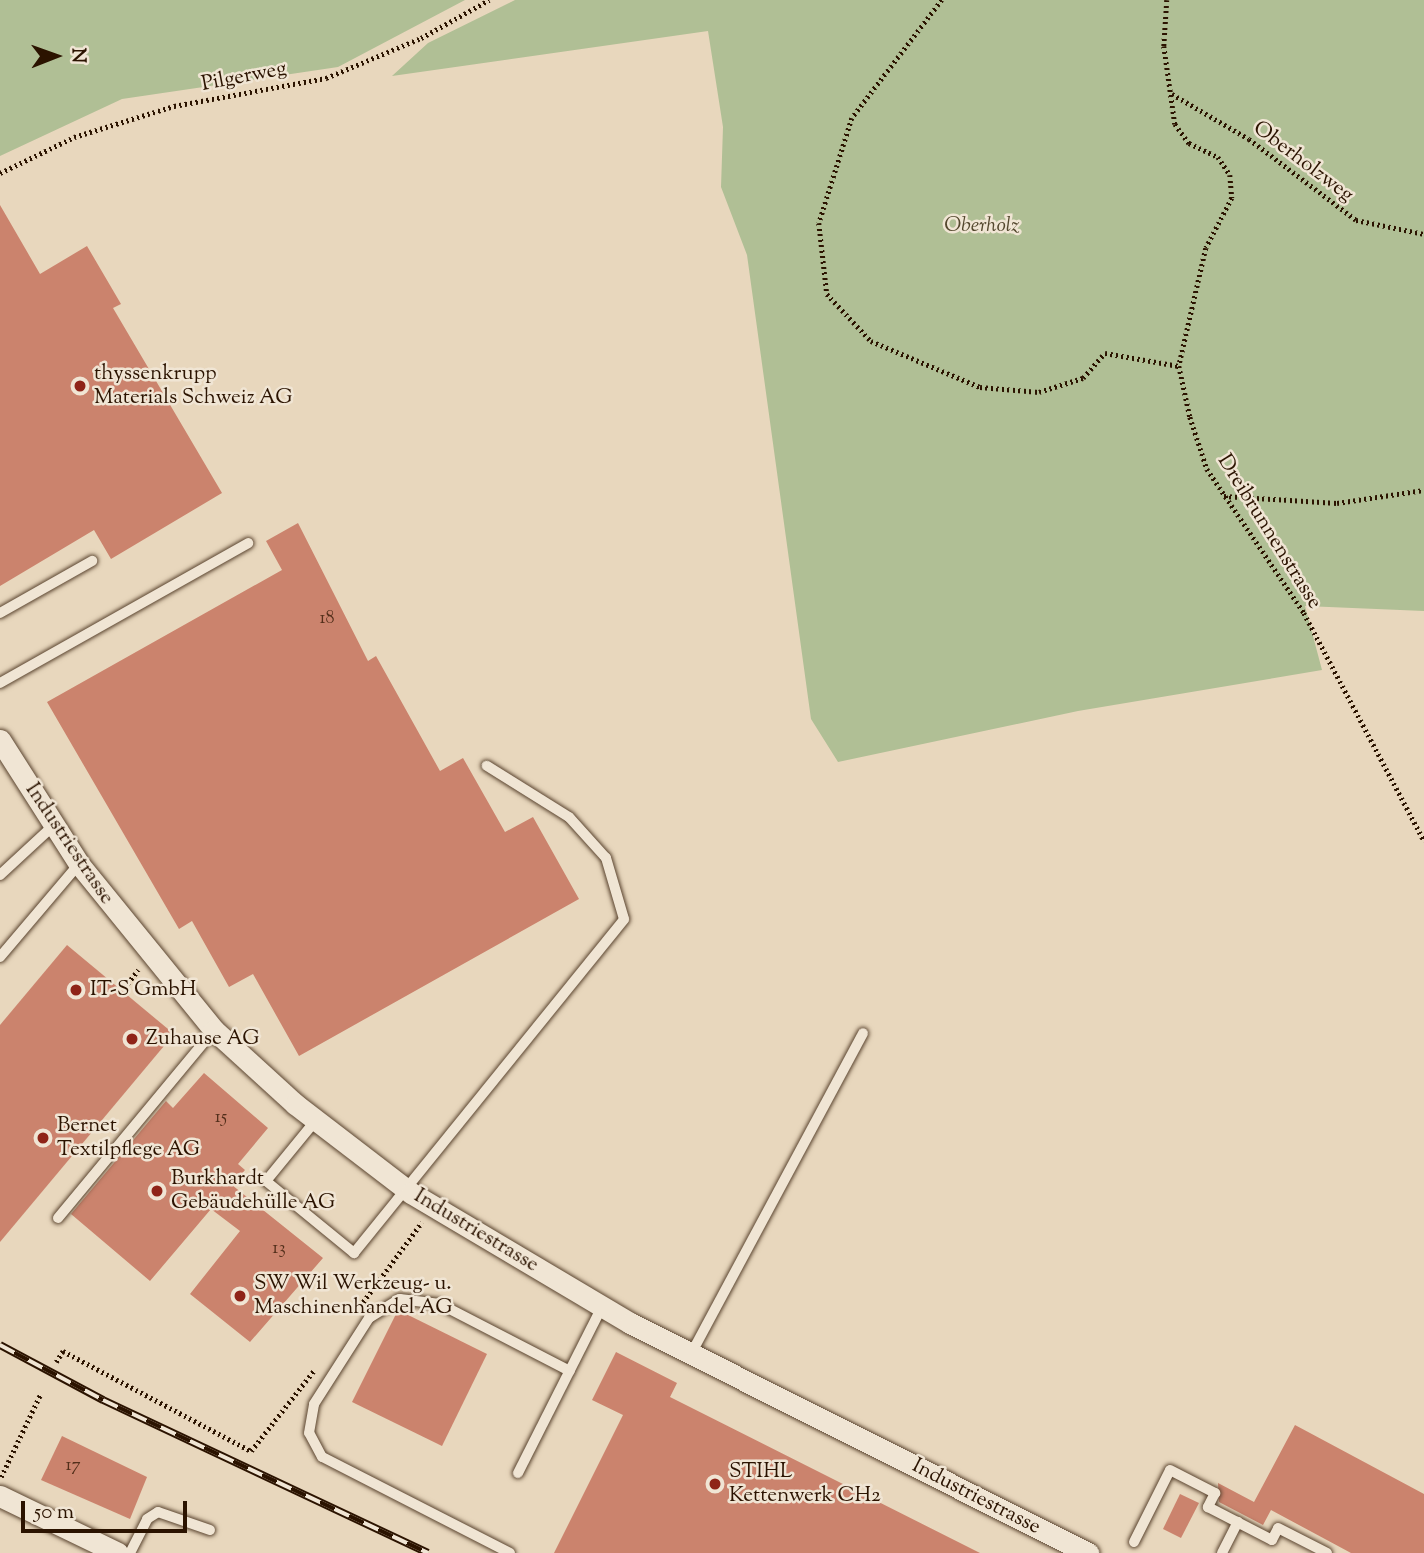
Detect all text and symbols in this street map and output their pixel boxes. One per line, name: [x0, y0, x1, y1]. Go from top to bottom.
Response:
north arrow: [21, 21, 91, 91]
text: N: [64, 48, 91, 63]
street label: Pilgerweg: [199, 56, 289, 98]
street label: Oberholzweg: [1248, 116, 1358, 208]
park label: Oberholz: [944, 213, 1020, 239]
place label: thyssenkrupp Materials Schweiz AG: [94, 361, 292, 411]
marker: thyssenkrupp Materials Schweiz AG: [72, 378, 88, 394]
street label: Dreibrunnenstrasse: [1211, 450, 1327, 614]
house number: 18: [319, 608, 335, 630]
street label: Industriestrasse: [19, 778, 119, 910]
place label: IT-S GmbH: [90, 977, 196, 1003]
marker: IT-S GmbH: [68, 982, 84, 998]
place label: Zuhause AG: [146, 1026, 259, 1052]
marker: Zuhause AG: [124, 1031, 140, 1047]
house number: 15: [215, 1107, 227, 1129]
place label: Bernet Textilpflege AG: [57, 1113, 200, 1163]
marker: Bernet Textilpflege AG: [35, 1130, 51, 1146]
place label: Burkhardt Gebäudehülle AG: [171, 1166, 335, 1216]
marker: Burkhardt Gebäudehülle AG: [149, 1183, 165, 1199]
street label: Industriestrasse: [409, 1184, 543, 1278]
house number: 13: [272, 1238, 286, 1260]
place label: SW Wil Werkzeug- u. Maschinenhandel AG: [254, 1271, 452, 1321]
marker: SW Wil Werkzeug- u. Maschinenhandel AG: [232, 1288, 248, 1304]
street label: Industriestrasse: [907, 1454, 1045, 1540]
house number: 17: [65, 1455, 81, 1477]
place label: STIHL Kettenwerk CH2: [729, 1459, 881, 1509]
marker: STIHL Kettenwerk CH2: [707, 1476, 723, 1492]
scale bar: [24, 1486, 191, 1530]
text: 50 m: [34, 1498, 74, 1528]

